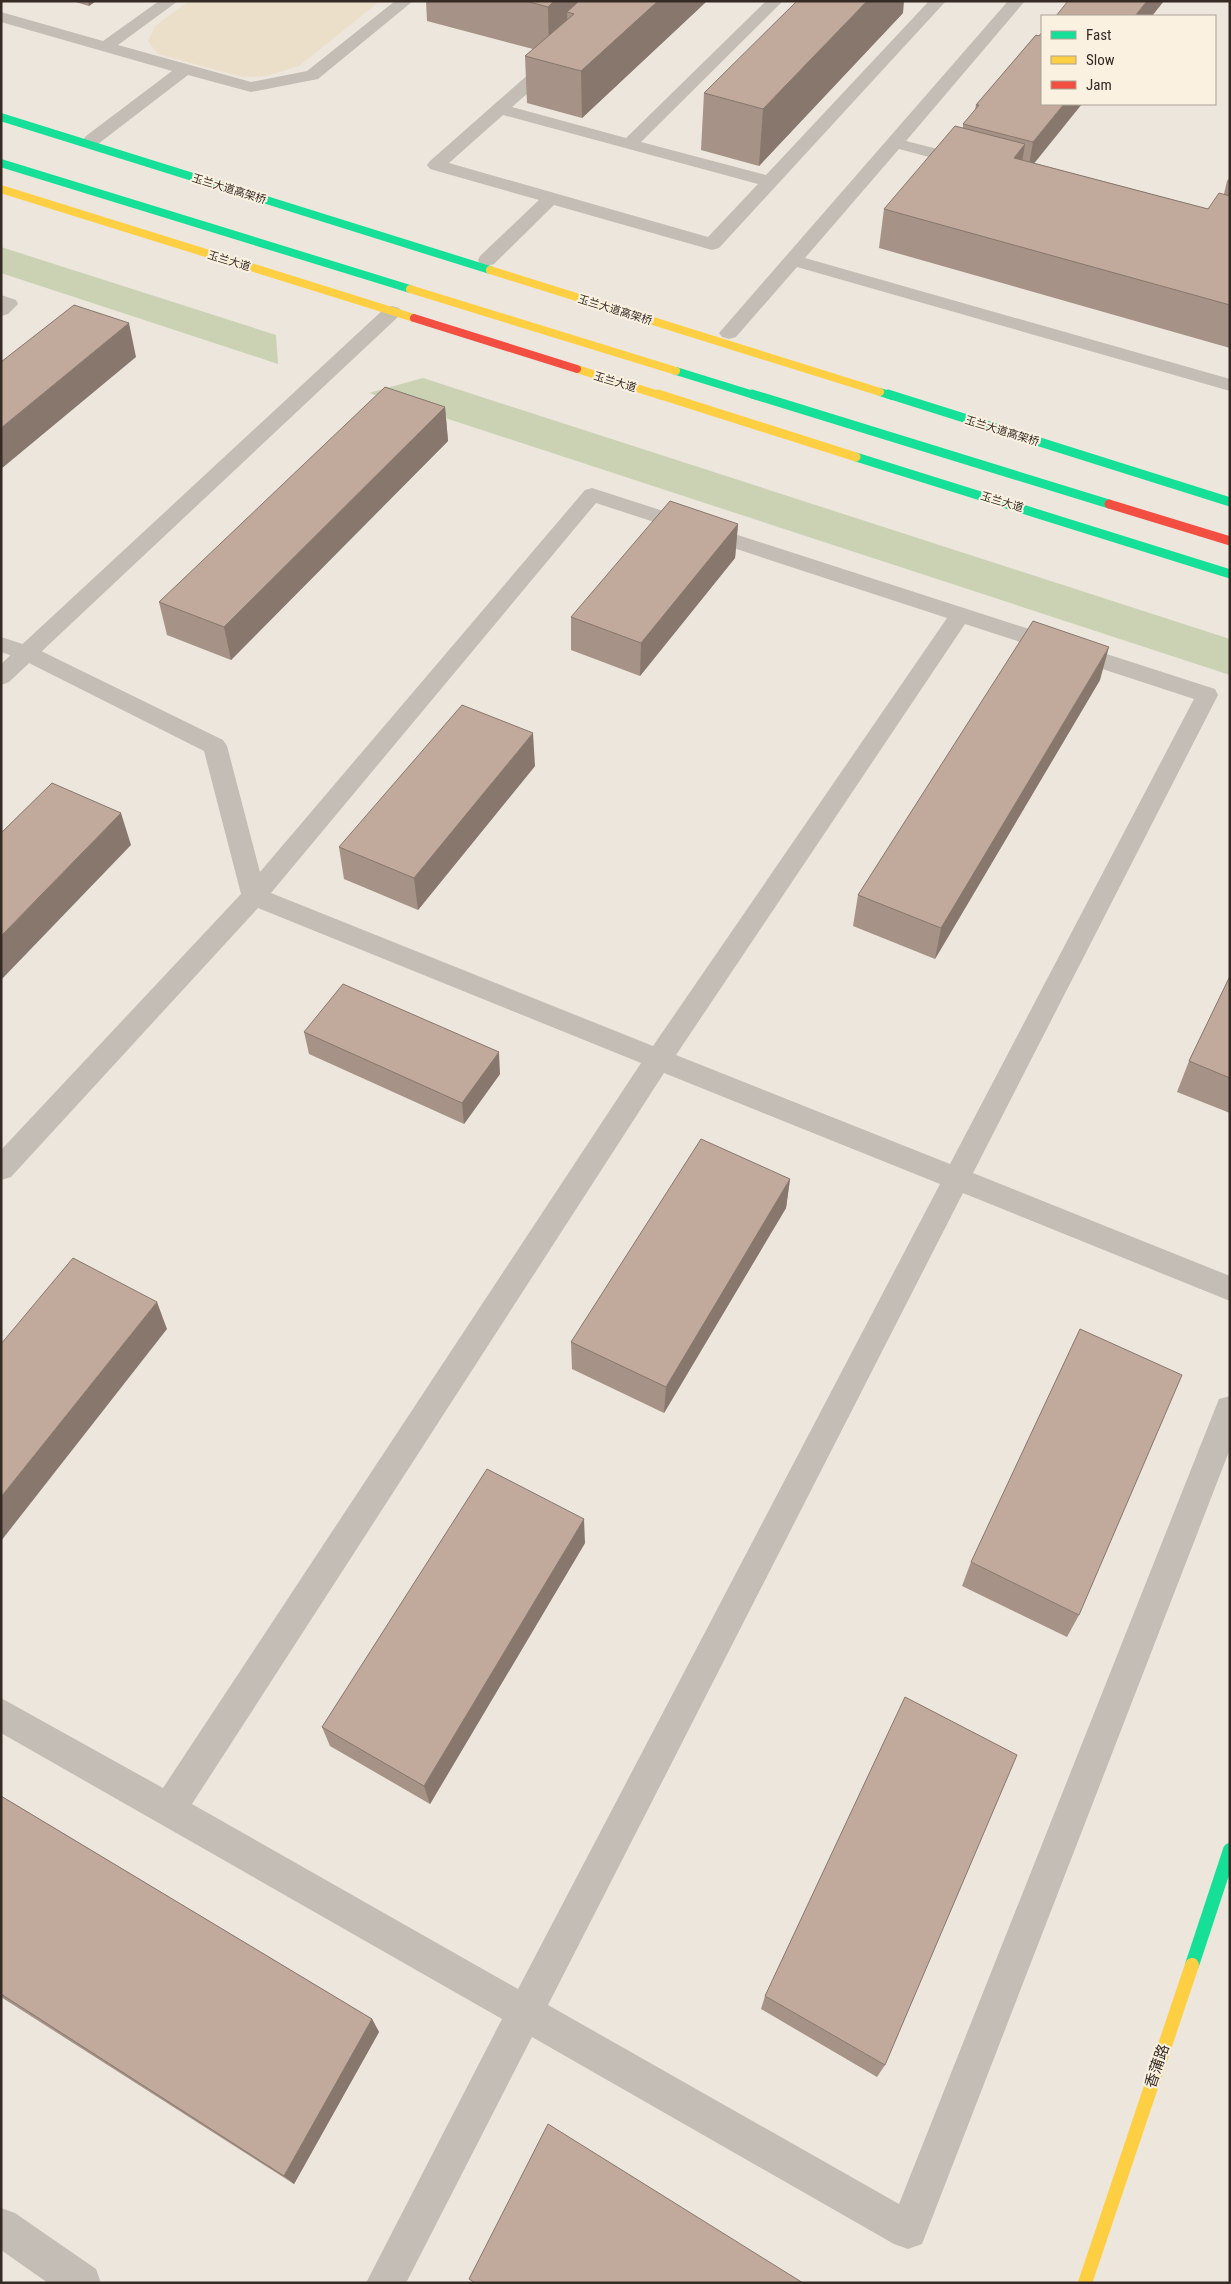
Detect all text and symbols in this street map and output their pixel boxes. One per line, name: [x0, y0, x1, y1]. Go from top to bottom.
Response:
legend: [1041, 15, 1216, 105]
text: Fast: [1086, 26, 1111, 44]
text: Slow: [1086, 51, 1115, 69]
text: Jam: [1086, 76, 1112, 94]
street label: 玉兰大道高架桥: [190, 172, 268, 206]
street label: 玉兰大道: [206, 248, 252, 274]
street label: 玉兰大道高架桥: [576, 293, 654, 327]
street label: 玉兰大道: [592, 369, 638, 395]
street label: 玉兰大道高架桥: [963, 414, 1041, 448]
street label: 玉兰大道: [979, 489, 1025, 515]
street label: 香蒲路: [1141, 2042, 1173, 2090]

